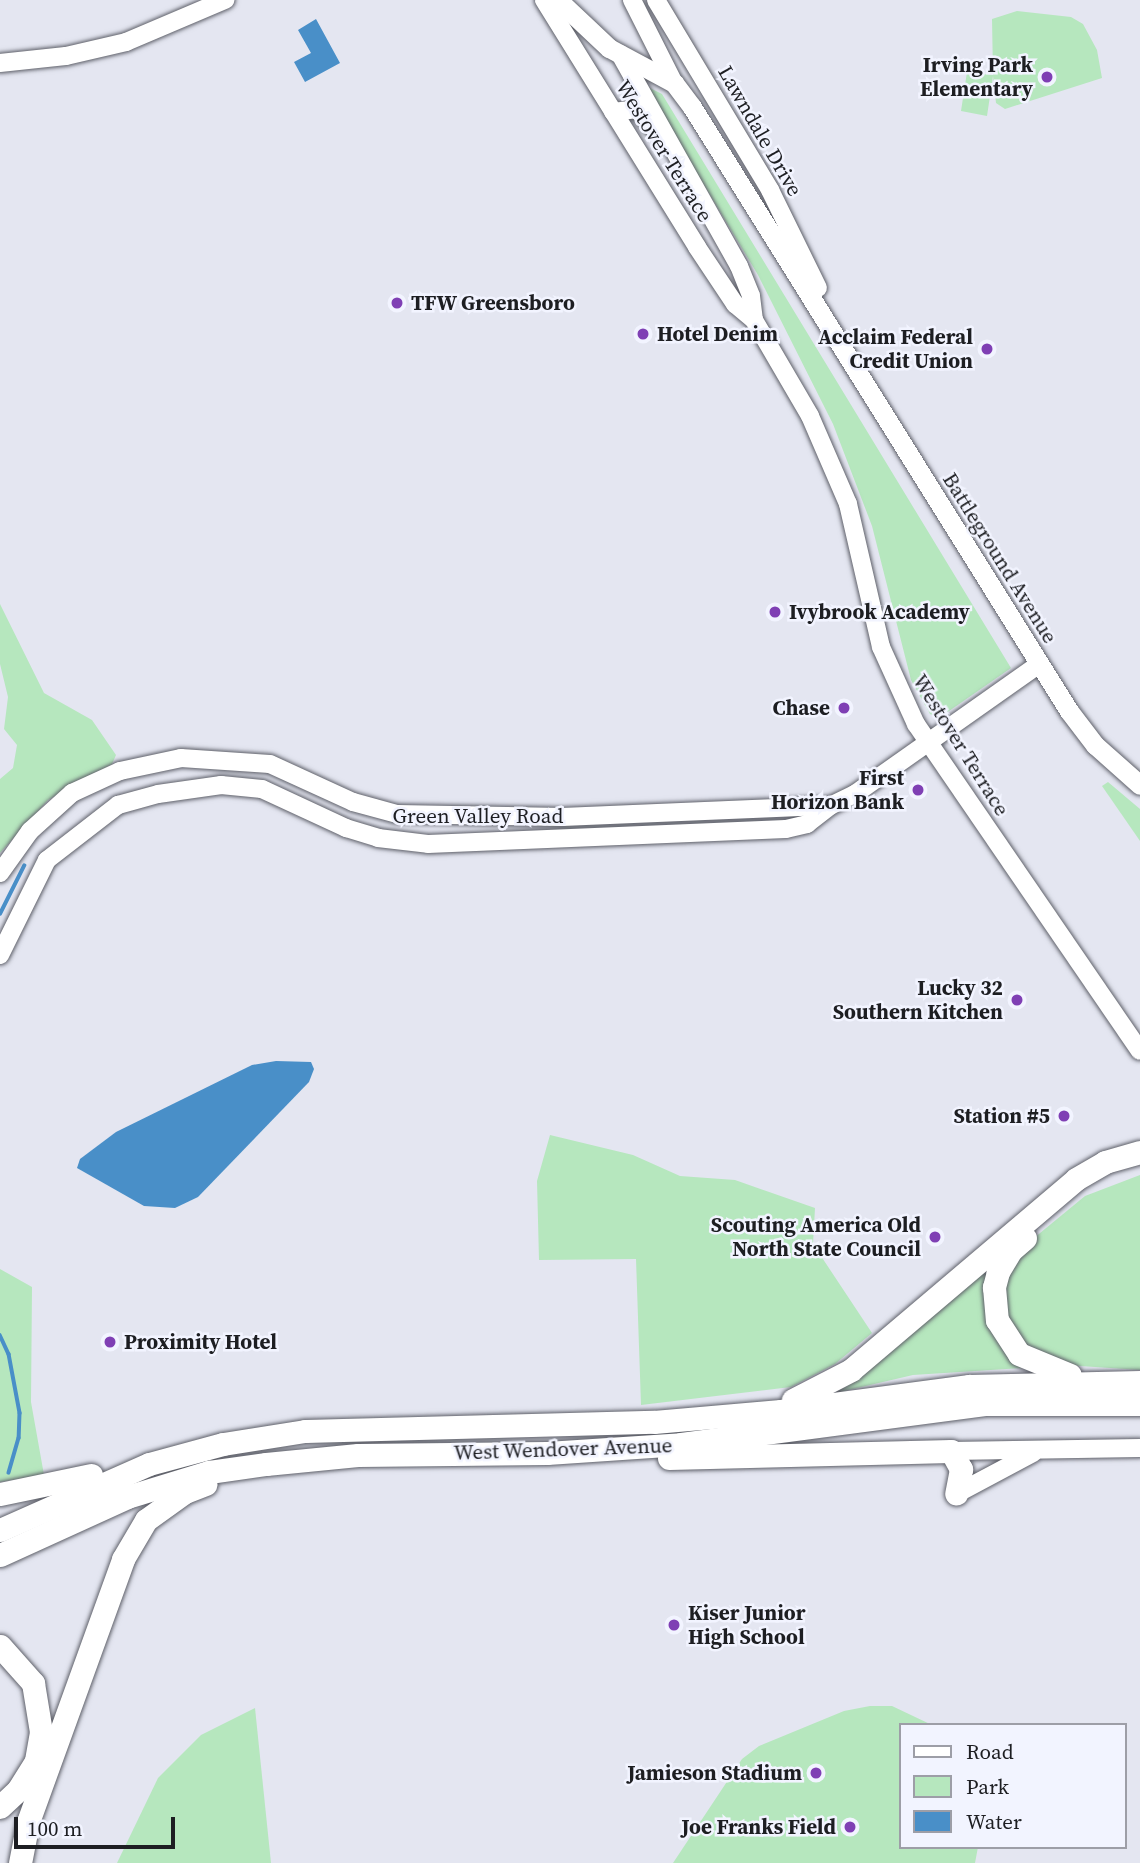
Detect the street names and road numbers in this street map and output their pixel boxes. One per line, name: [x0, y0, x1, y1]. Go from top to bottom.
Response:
street label: Lawndale Drive: [712, 61, 808, 201]
street label: Westover Terrace: [610, 75, 718, 227]
street label: Battleground Avenue: [937, 468, 1063, 648]
street label: Westover Terrace: [907, 669, 1015, 821]
street label: Green Valley Road: [392, 803, 564, 829]
street label: West Wendover Avenue: [453, 1433, 673, 1465]

